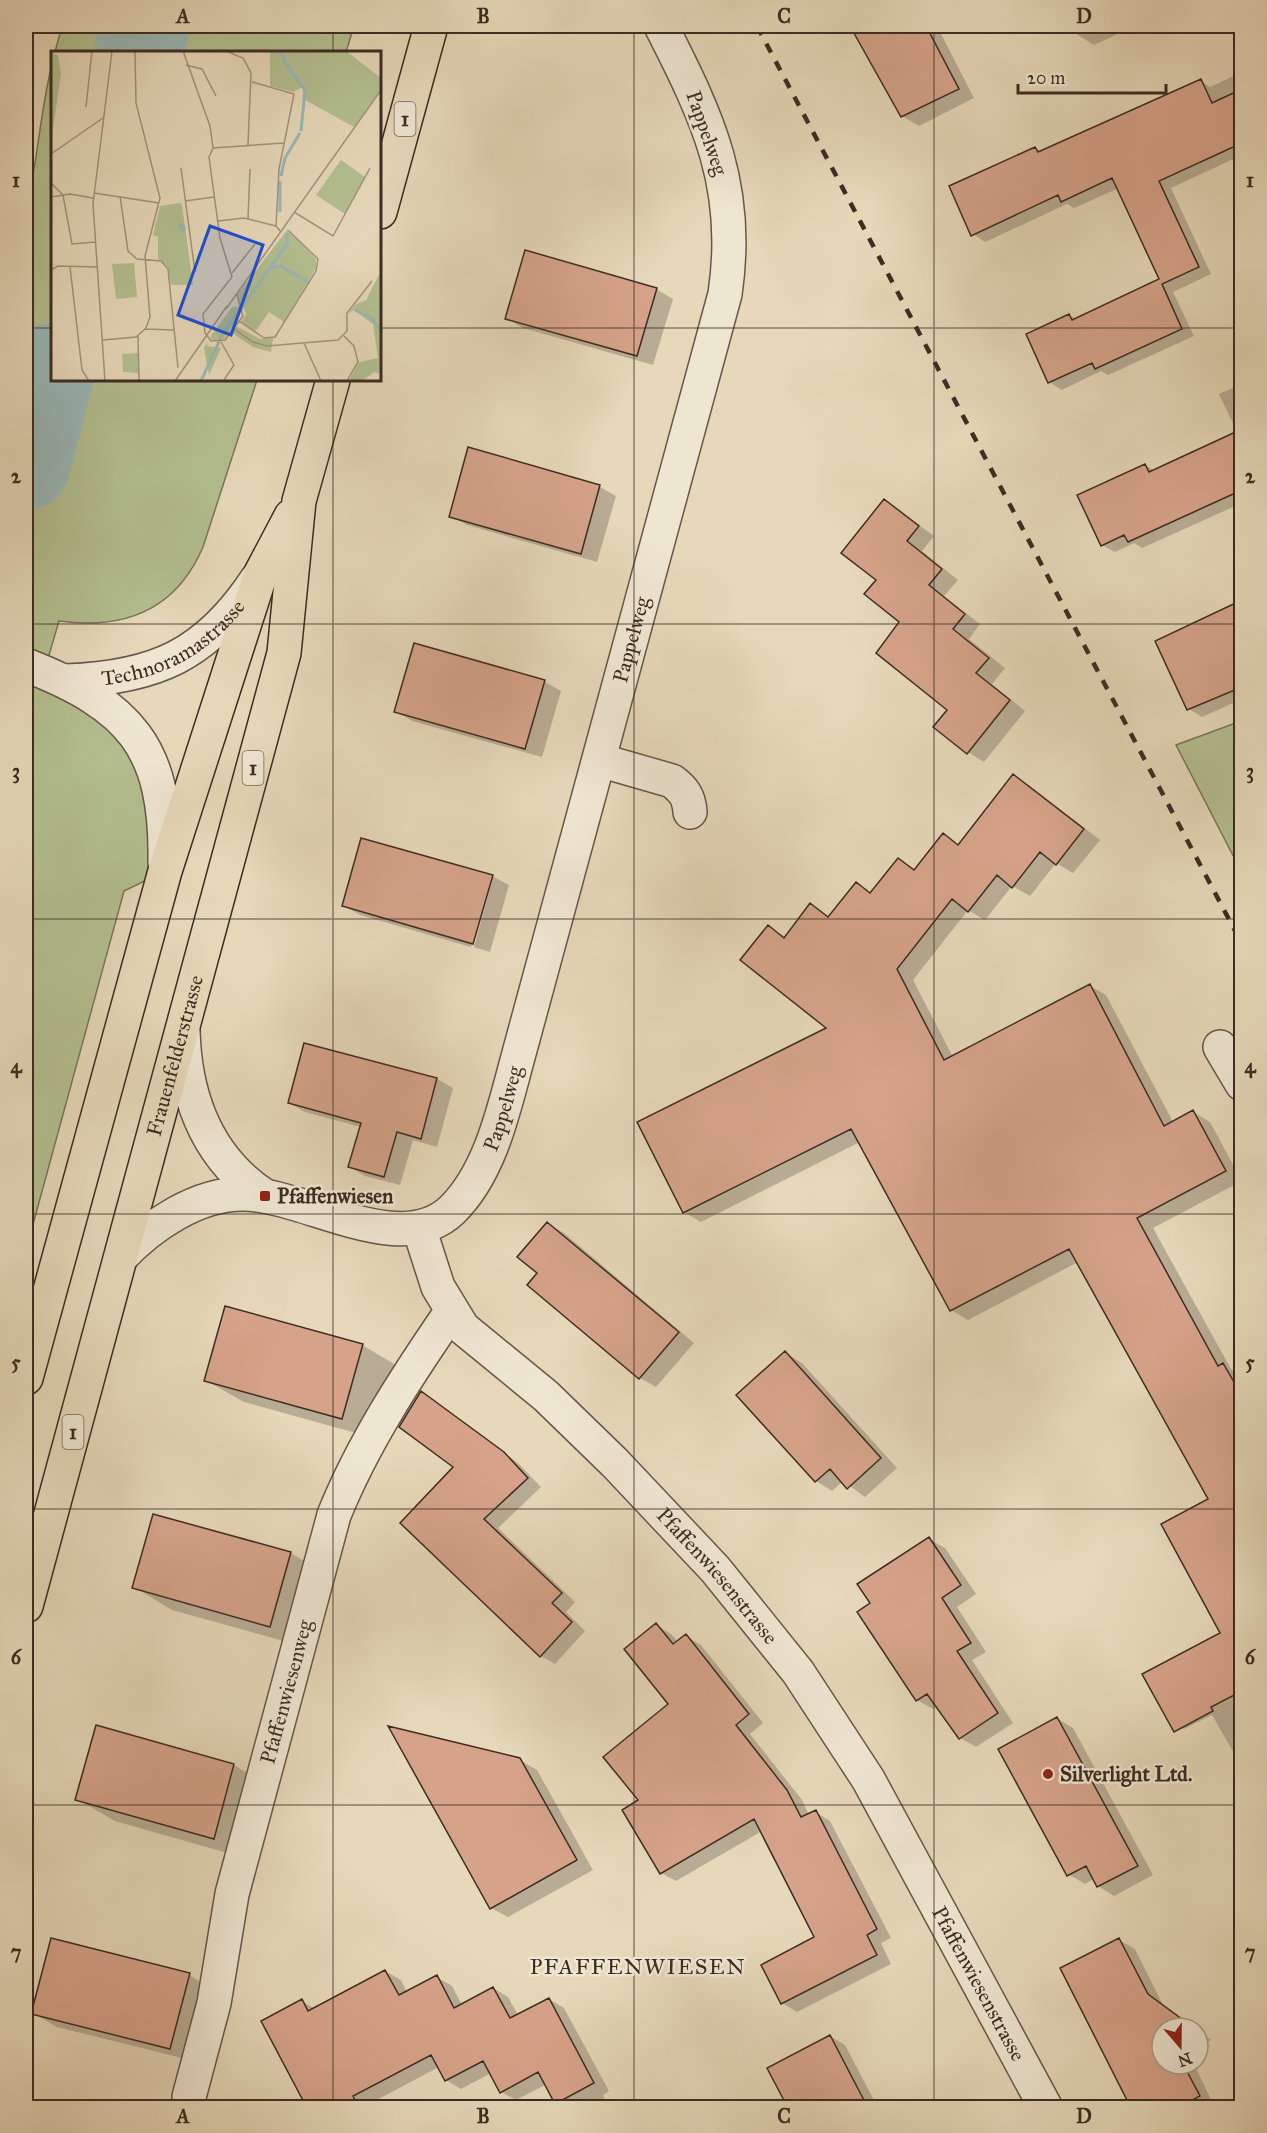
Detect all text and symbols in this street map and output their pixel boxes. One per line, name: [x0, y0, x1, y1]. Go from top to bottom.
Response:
text: A: [174, 4, 190, 28]
text: B: [476, 4, 490, 28]
text: C: [777, 4, 791, 28]
text: D: [1076, 4, 1092, 28]
inset map: [51, 51, 381, 381]
scale bar: [1018, 57, 1166, 95]
text: 20 m: [1027, 67, 1065, 89]
street label: Pappelweg: [680, 87, 734, 179]
road number: 1: [394, 102, 416, 136]
text: 1: [12, 168, 20, 192]
text: 1: [1246, 168, 1254, 192]
text: 2: [11, 464, 22, 488]
text: 2: [1245, 464, 1256, 488]
street label: Technoramastrasse: [100, 594, 250, 691]
street label: Pappelweg: [607, 594, 655, 685]
road number: 1: [242, 751, 264, 785]
text: 3: [12, 759, 20, 784]
text: 3: [1246, 759, 1254, 784]
street label: Frauenfelderstrasse: [141, 972, 209, 1139]
text: 4: [10, 1054, 22, 1079]
text: 4: [1244, 1054, 1256, 1079]
street label: Pappelweg: [478, 1063, 528, 1155]
place label: Pfaffenwiesen: [277, 1183, 394, 1209]
marker: Pfaffenwiesen: [258, 1189, 272, 1203]
text: 5: [11, 1350, 21, 1374]
text: 5: [1245, 1350, 1255, 1374]
road number: 1: [62, 1415, 84, 1449]
street label: Pfaffenwiesenstrasse: [651, 1502, 784, 1650]
street label: Pfaffenwiesenweg: [255, 1617, 318, 1767]
text: 6: [11, 1645, 23, 1669]
text: 6: [1245, 1645, 1257, 1669]
place label: Silverlight Ltd.: [1060, 1761, 1192, 1787]
marker: Silverlight Ltd.: [1041, 1767, 1055, 1781]
street label: Pfaffenwiesenstrasse: [926, 1902, 1031, 2066]
text: 7: [11, 1940, 22, 1964]
text: 7: [1245, 1940, 1256, 1964]
district label: PFAFFENWIESEN: [530, 1953, 746, 1980]
north arrow: [1150, 2016, 1210, 2076]
text: N: [1175, 2048, 1195, 2071]
text: A: [174, 2104, 190, 2128]
text: B: [476, 2104, 490, 2128]
text: C: [777, 2104, 791, 2128]
text: D: [1076, 2104, 1092, 2128]

